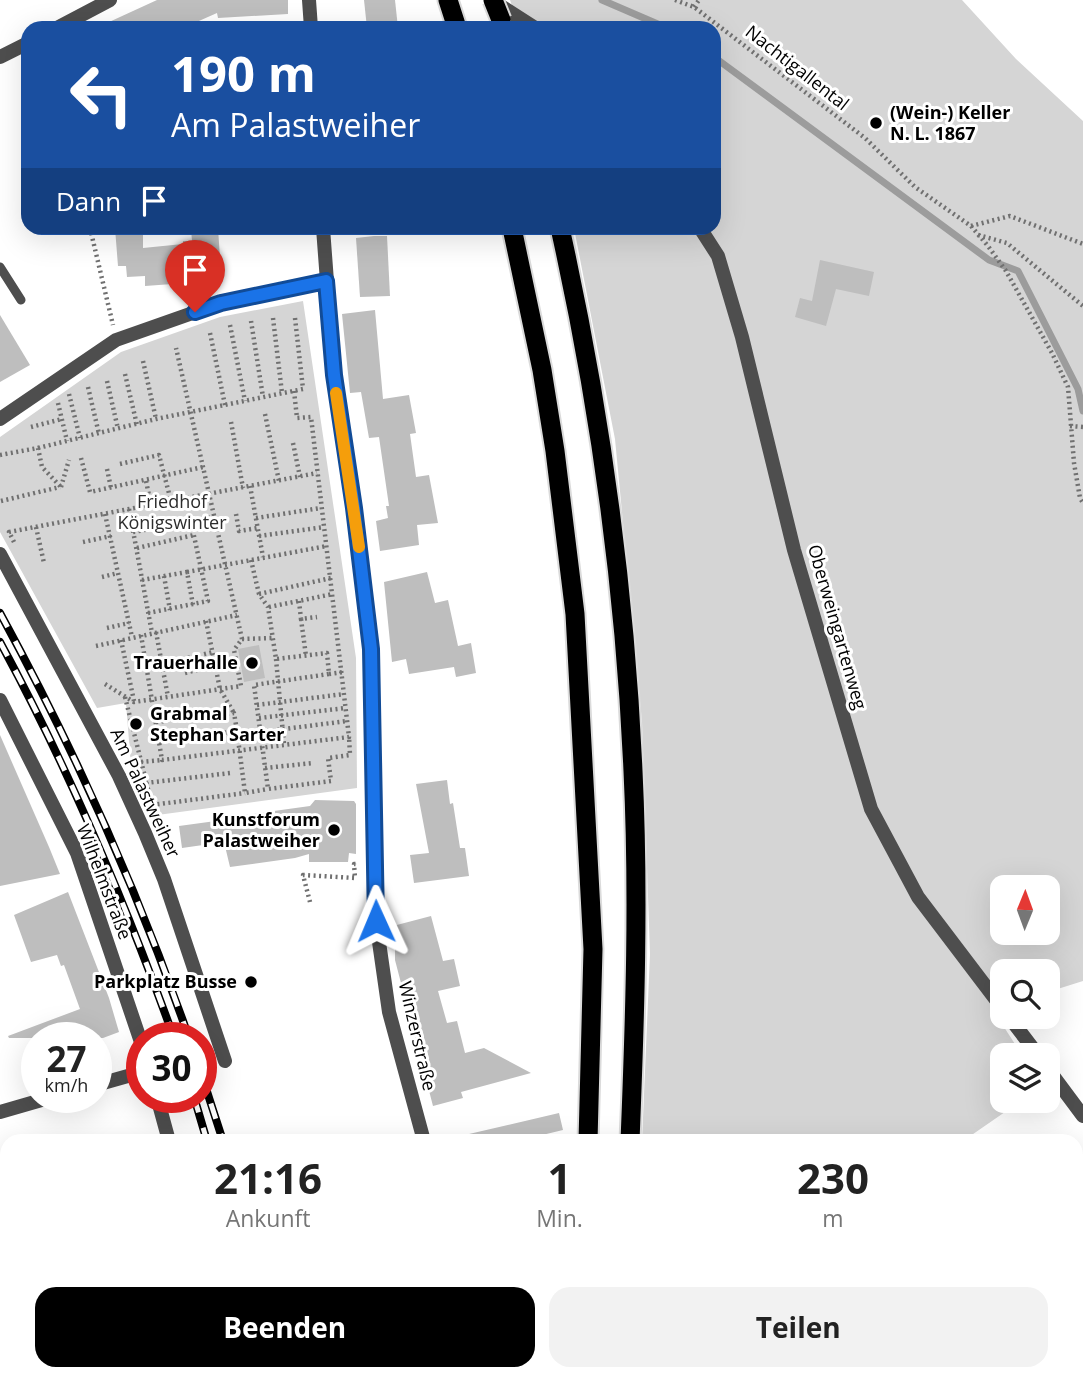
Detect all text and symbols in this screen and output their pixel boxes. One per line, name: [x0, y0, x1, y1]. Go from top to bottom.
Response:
street label: Nachtigallental: [741, 19, 854, 115]
text: 190 m: [171, 40, 316, 106]
icon: left: [56, 49, 147, 140]
place label: (Wein-) Keller N. L. 1867: [890, 100, 1010, 145]
text: Am Palastweiher: [171, 103, 420, 146]
marker: (Wein-) Keller N. L. 1867: [868, 115, 884, 131]
icon: arrive: [135, 182, 173, 220]
text: Dann: [56, 183, 121, 219]
pin: [165, 240, 225, 312]
icon: arrive: [176, 251, 214, 289]
park label: Friedhof Königswinter: [117, 489, 227, 534]
street label: Oberweingartenweg: [803, 541, 873, 712]
place label: Trauerhalle: [134, 650, 238, 674]
marker: Trauerhalle: [244, 655, 260, 671]
place label: Grabmal Stephan Sarter: [150, 701, 285, 746]
marker: Grabmal Stephan Sarter: [128, 716, 144, 732]
street label: Am Palastweiher: [105, 724, 187, 862]
place label: Kunstforum Palastweiher: [203, 807, 320, 852]
street label: Wilhelmstraße: [72, 821, 138, 943]
marker: Kunstforum Palastweiher: [326, 822, 342, 838]
north arrow: [990, 875, 1060, 945]
map controls: [990, 875, 1060, 1113]
position arrow: [339, 884, 413, 958]
button: search: [990, 959, 1060, 1029]
place label: Parkplatz Busse: [94, 969, 237, 993]
marker: Parkplatz Busse: [243, 974, 259, 990]
street label: Winzerstraße: [394, 979, 442, 1093]
speed limit sign: 30: [126, 1022, 217, 1113]
text: 27: [46, 1035, 87, 1082]
button: layers: [990, 1043, 1060, 1113]
text: km/h: [45, 1073, 88, 1097]
text: 21:16: [214, 1149, 322, 1206]
text: 1: [547, 1149, 572, 1206]
text: 230: [797, 1149, 869, 1206]
text: Ankunft: [226, 1202, 311, 1234]
text: Min.: [536, 1202, 583, 1234]
text: m: [822, 1202, 844, 1234]
button: Beenden: [35, 1287, 535, 1367]
button: Teilen: [549, 1287, 1048, 1367]

